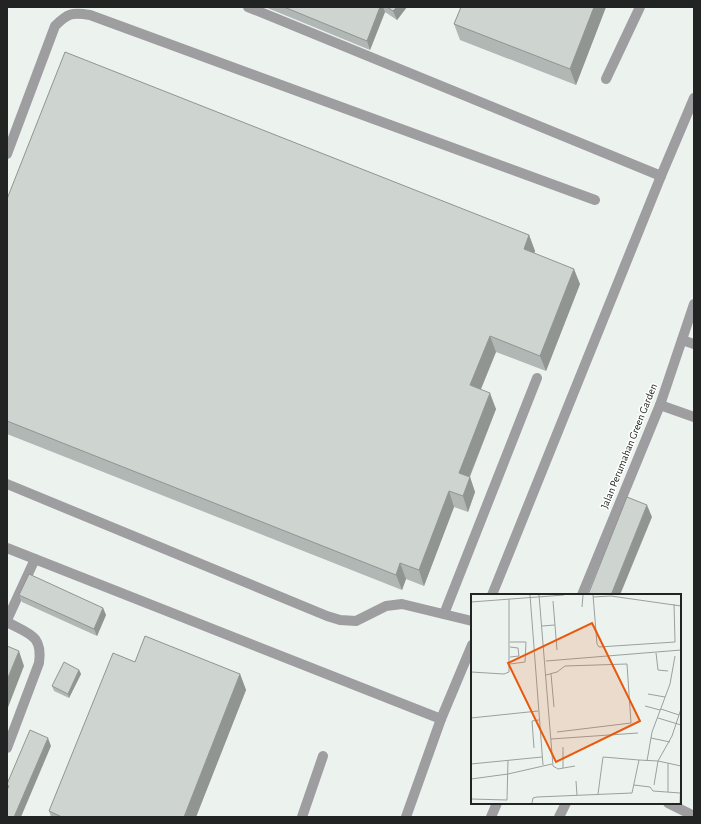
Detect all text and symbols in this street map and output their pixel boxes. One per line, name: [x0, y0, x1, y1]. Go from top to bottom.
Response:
street label: Jalan Perumahan Green Garden: [599, 382, 659, 510]
inset map: [471, 594, 681, 804]

